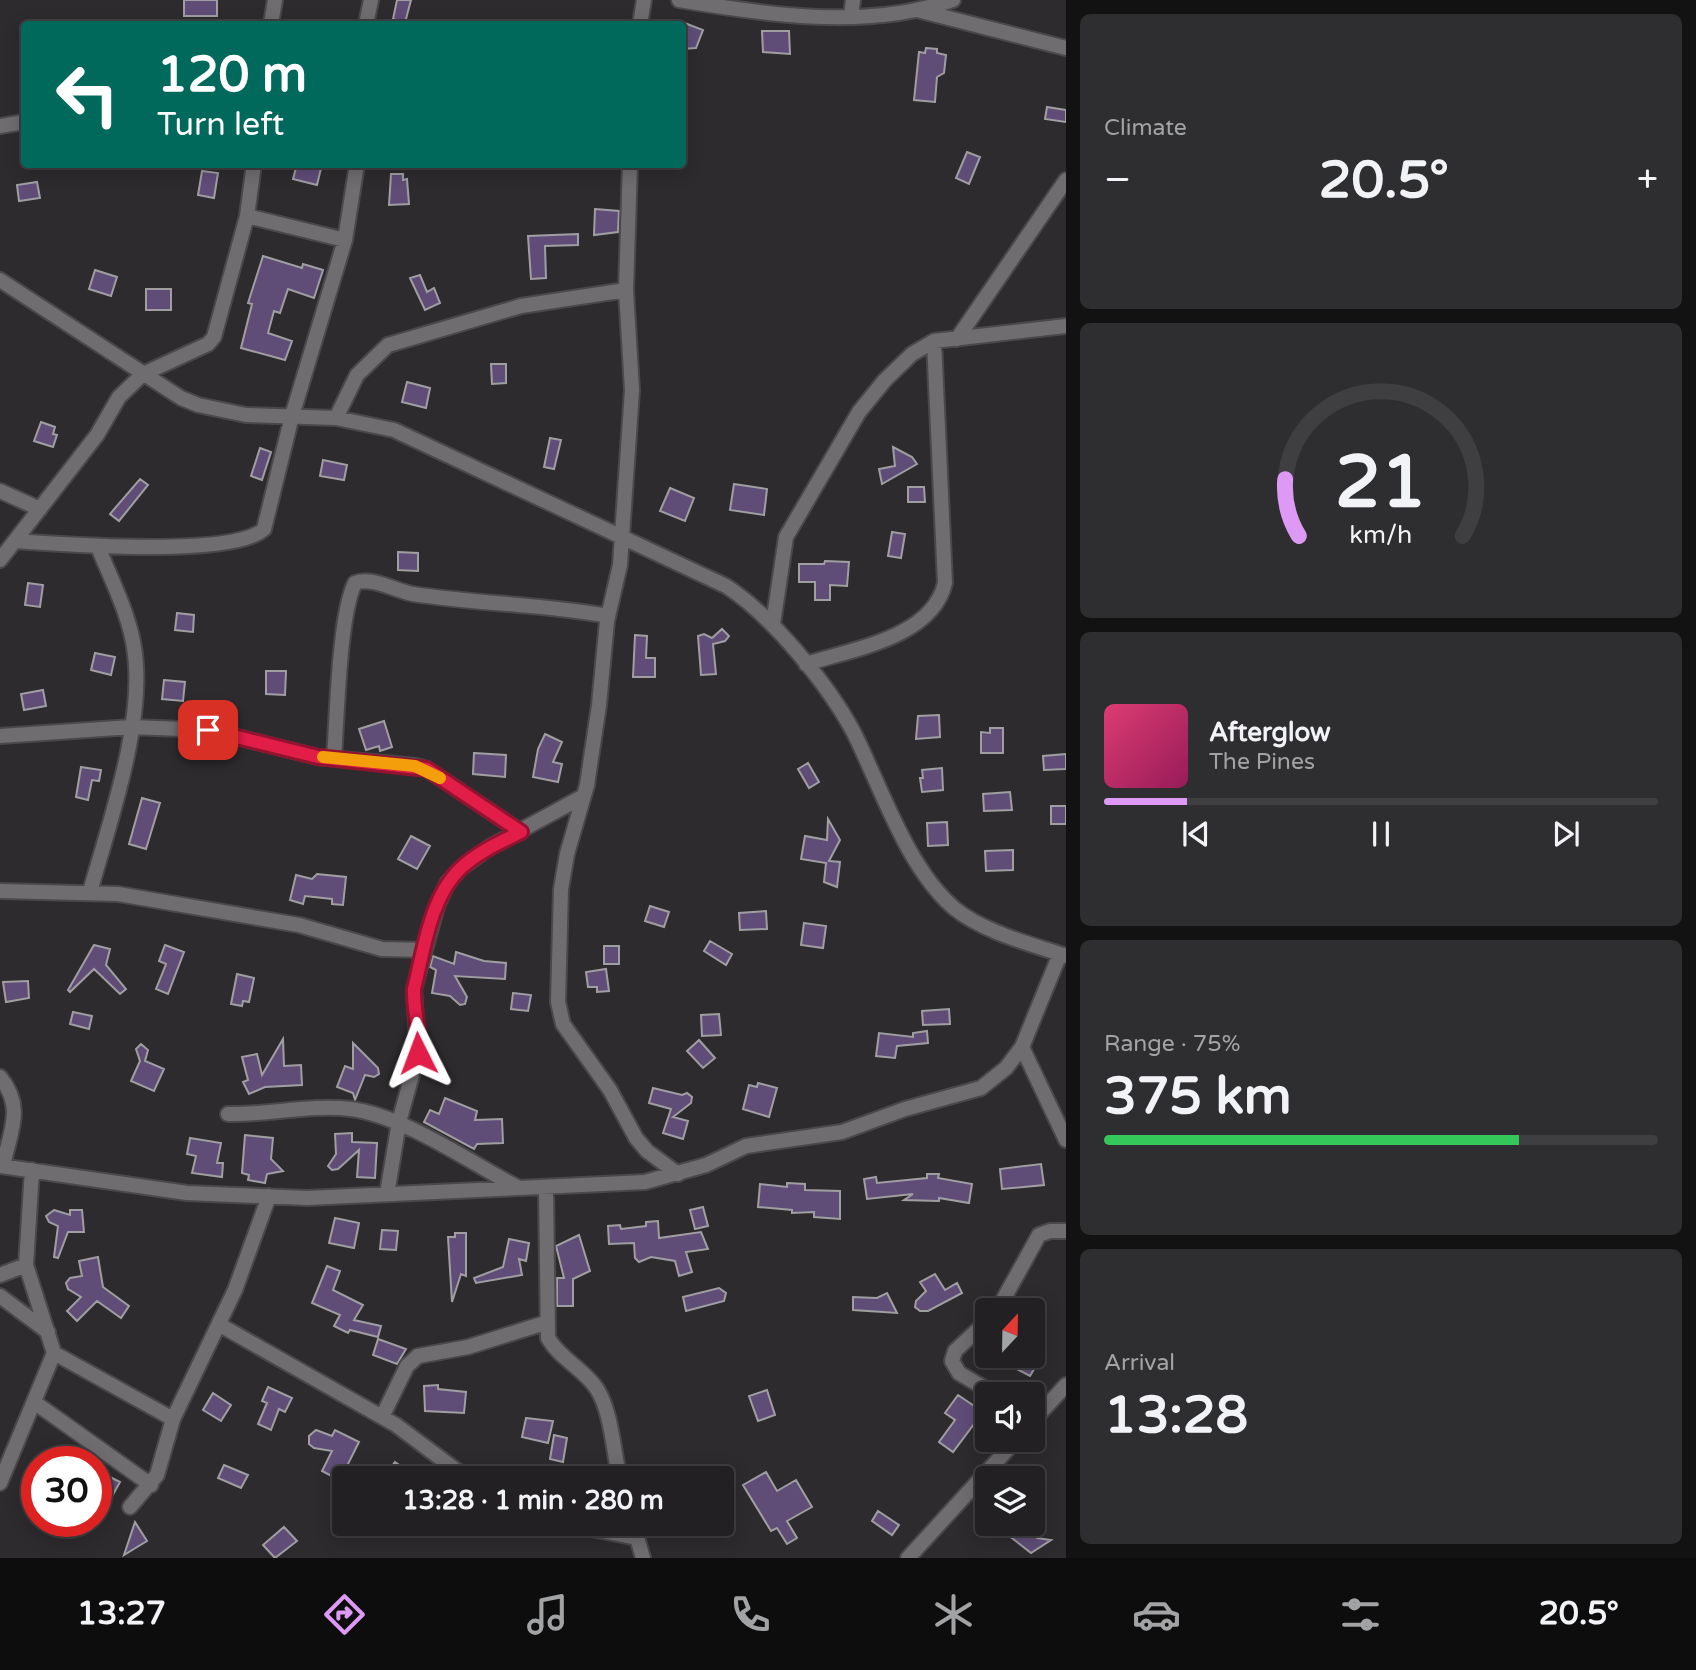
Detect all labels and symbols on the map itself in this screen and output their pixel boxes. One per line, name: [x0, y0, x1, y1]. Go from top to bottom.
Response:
pin: [178, 700, 238, 760]
position arrow: [381, 1016, 455, 1090]
north arrow: [975, 1298, 1045, 1368]
speed limit sign: 30: [21, 1446, 112, 1537]

